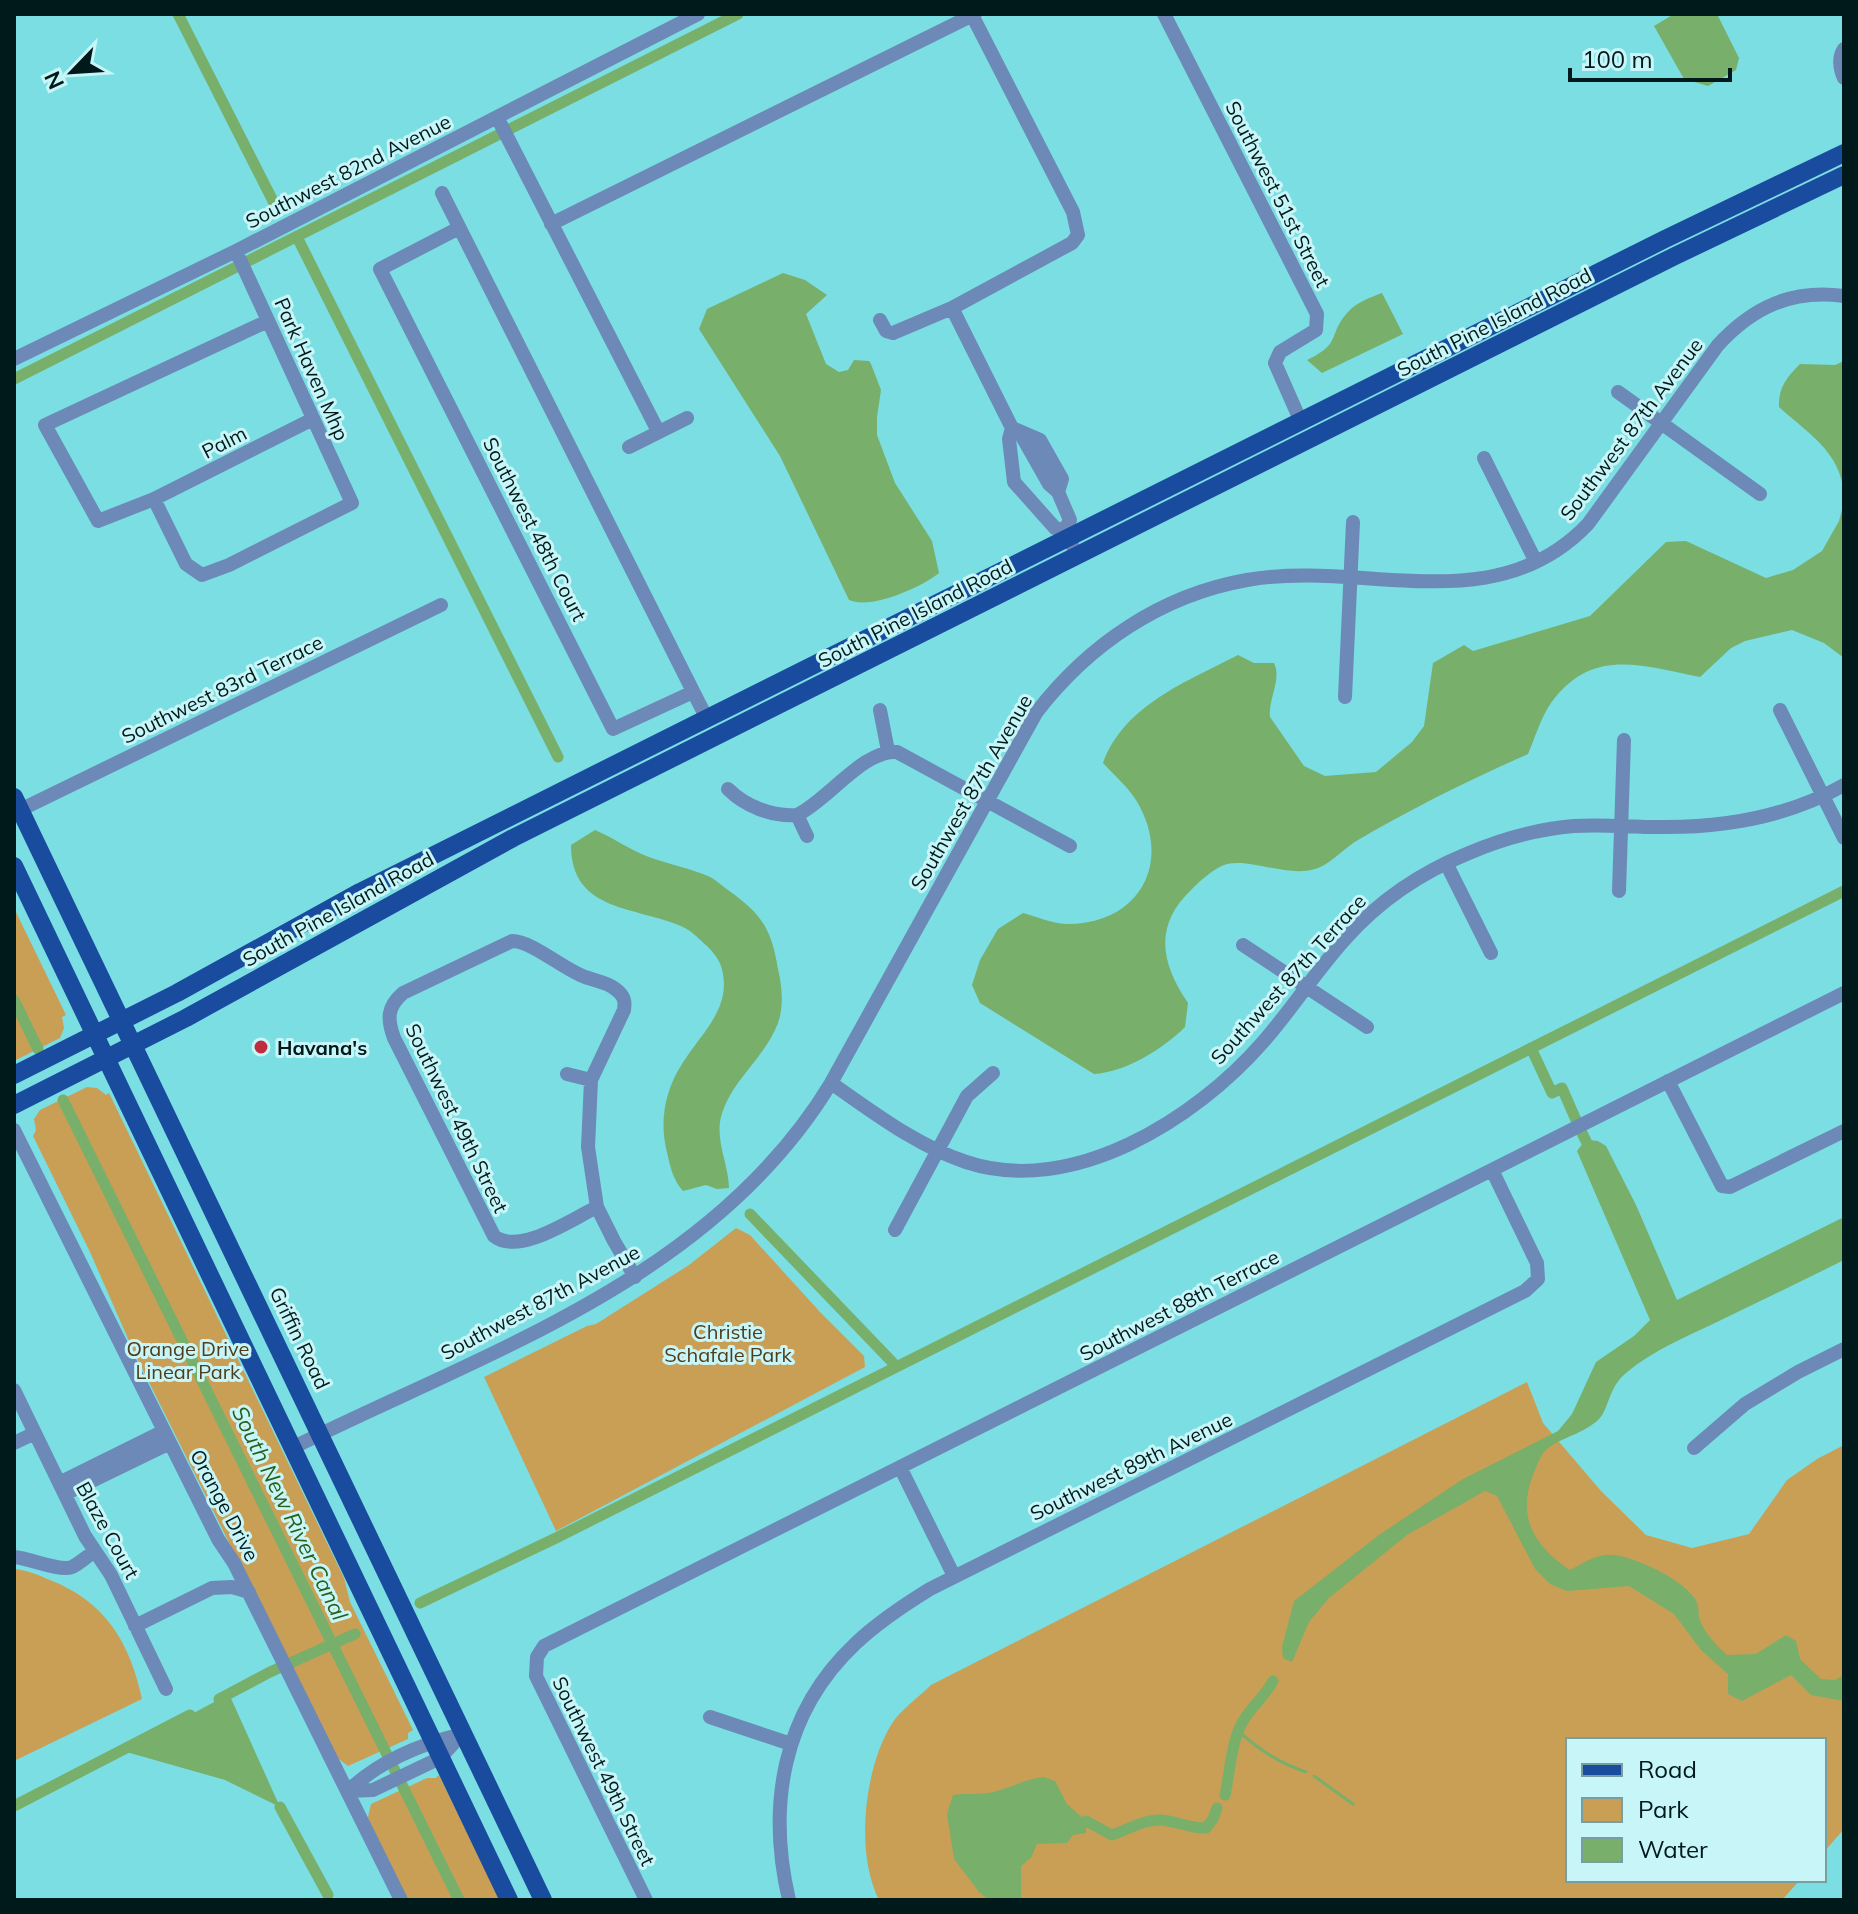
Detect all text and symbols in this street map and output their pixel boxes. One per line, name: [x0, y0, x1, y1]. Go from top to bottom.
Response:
north arrow: [32, 32, 112, 112]
scale bar: [1570, 32, 1730, 82]
text: 100 m: [1582, 44, 1653, 74]
text: N: [38, 67, 70, 94]
street label: Southwest 51st Street: [1220, 97, 1336, 291]
street label: Southwest 82nd Avenue: [241, 108, 455, 234]
street label: South Pine Island Road: [1393, 262, 1595, 382]
street label: Park Haven Mhp: [269, 294, 355, 444]
street label: Southwest 87th Avenue: [1554, 333, 1708, 525]
street label: Palm: [197, 420, 251, 464]
street label: Southwest 48th Court: [478, 433, 592, 625]
street label: South Pine Island Road: [814, 553, 1016, 673]
street label: Southwest 83rd Terrace: [117, 629, 327, 749]
street label: Southwest 87th Avenue: [905, 690, 1037, 894]
street label: South Pine Island Road: [238, 846, 438, 972]
street label: Southwest 87th Terrace: [1205, 889, 1371, 1069]
street label: Southwest 49th Street: [400, 1019, 514, 1217]
place label: Havana's: [277, 1035, 367, 1060]
marker: Havana's: [252, 1038, 270, 1056]
street label: Southwest 87th Avenue: [436, 1239, 644, 1365]
street label: Southwest 88th Terrace: [1075, 1244, 1283, 1366]
street label: Griffin Road: [265, 1283, 335, 1393]
park label: Christie Schafale Park: [664, 1319, 793, 1367]
park label: Orange Drive Linear Park: [127, 1336, 249, 1384]
water label: South New River Canal: [226, 1401, 354, 1626]
street label: Southwest 89th Avenue: [1026, 1406, 1236, 1526]
street label: Orange Drive: [185, 1445, 265, 1565]
street label: Blaze Court: [71, 1477, 145, 1583]
street label: Southwest 49th Street: [547, 1672, 661, 1870]
legend: [1566, 1738, 1826, 1882]
text: Road: [1638, 1754, 1697, 1784]
text: Park: [1638, 1794, 1689, 1824]
text: Water: [1638, 1834, 1708, 1864]

